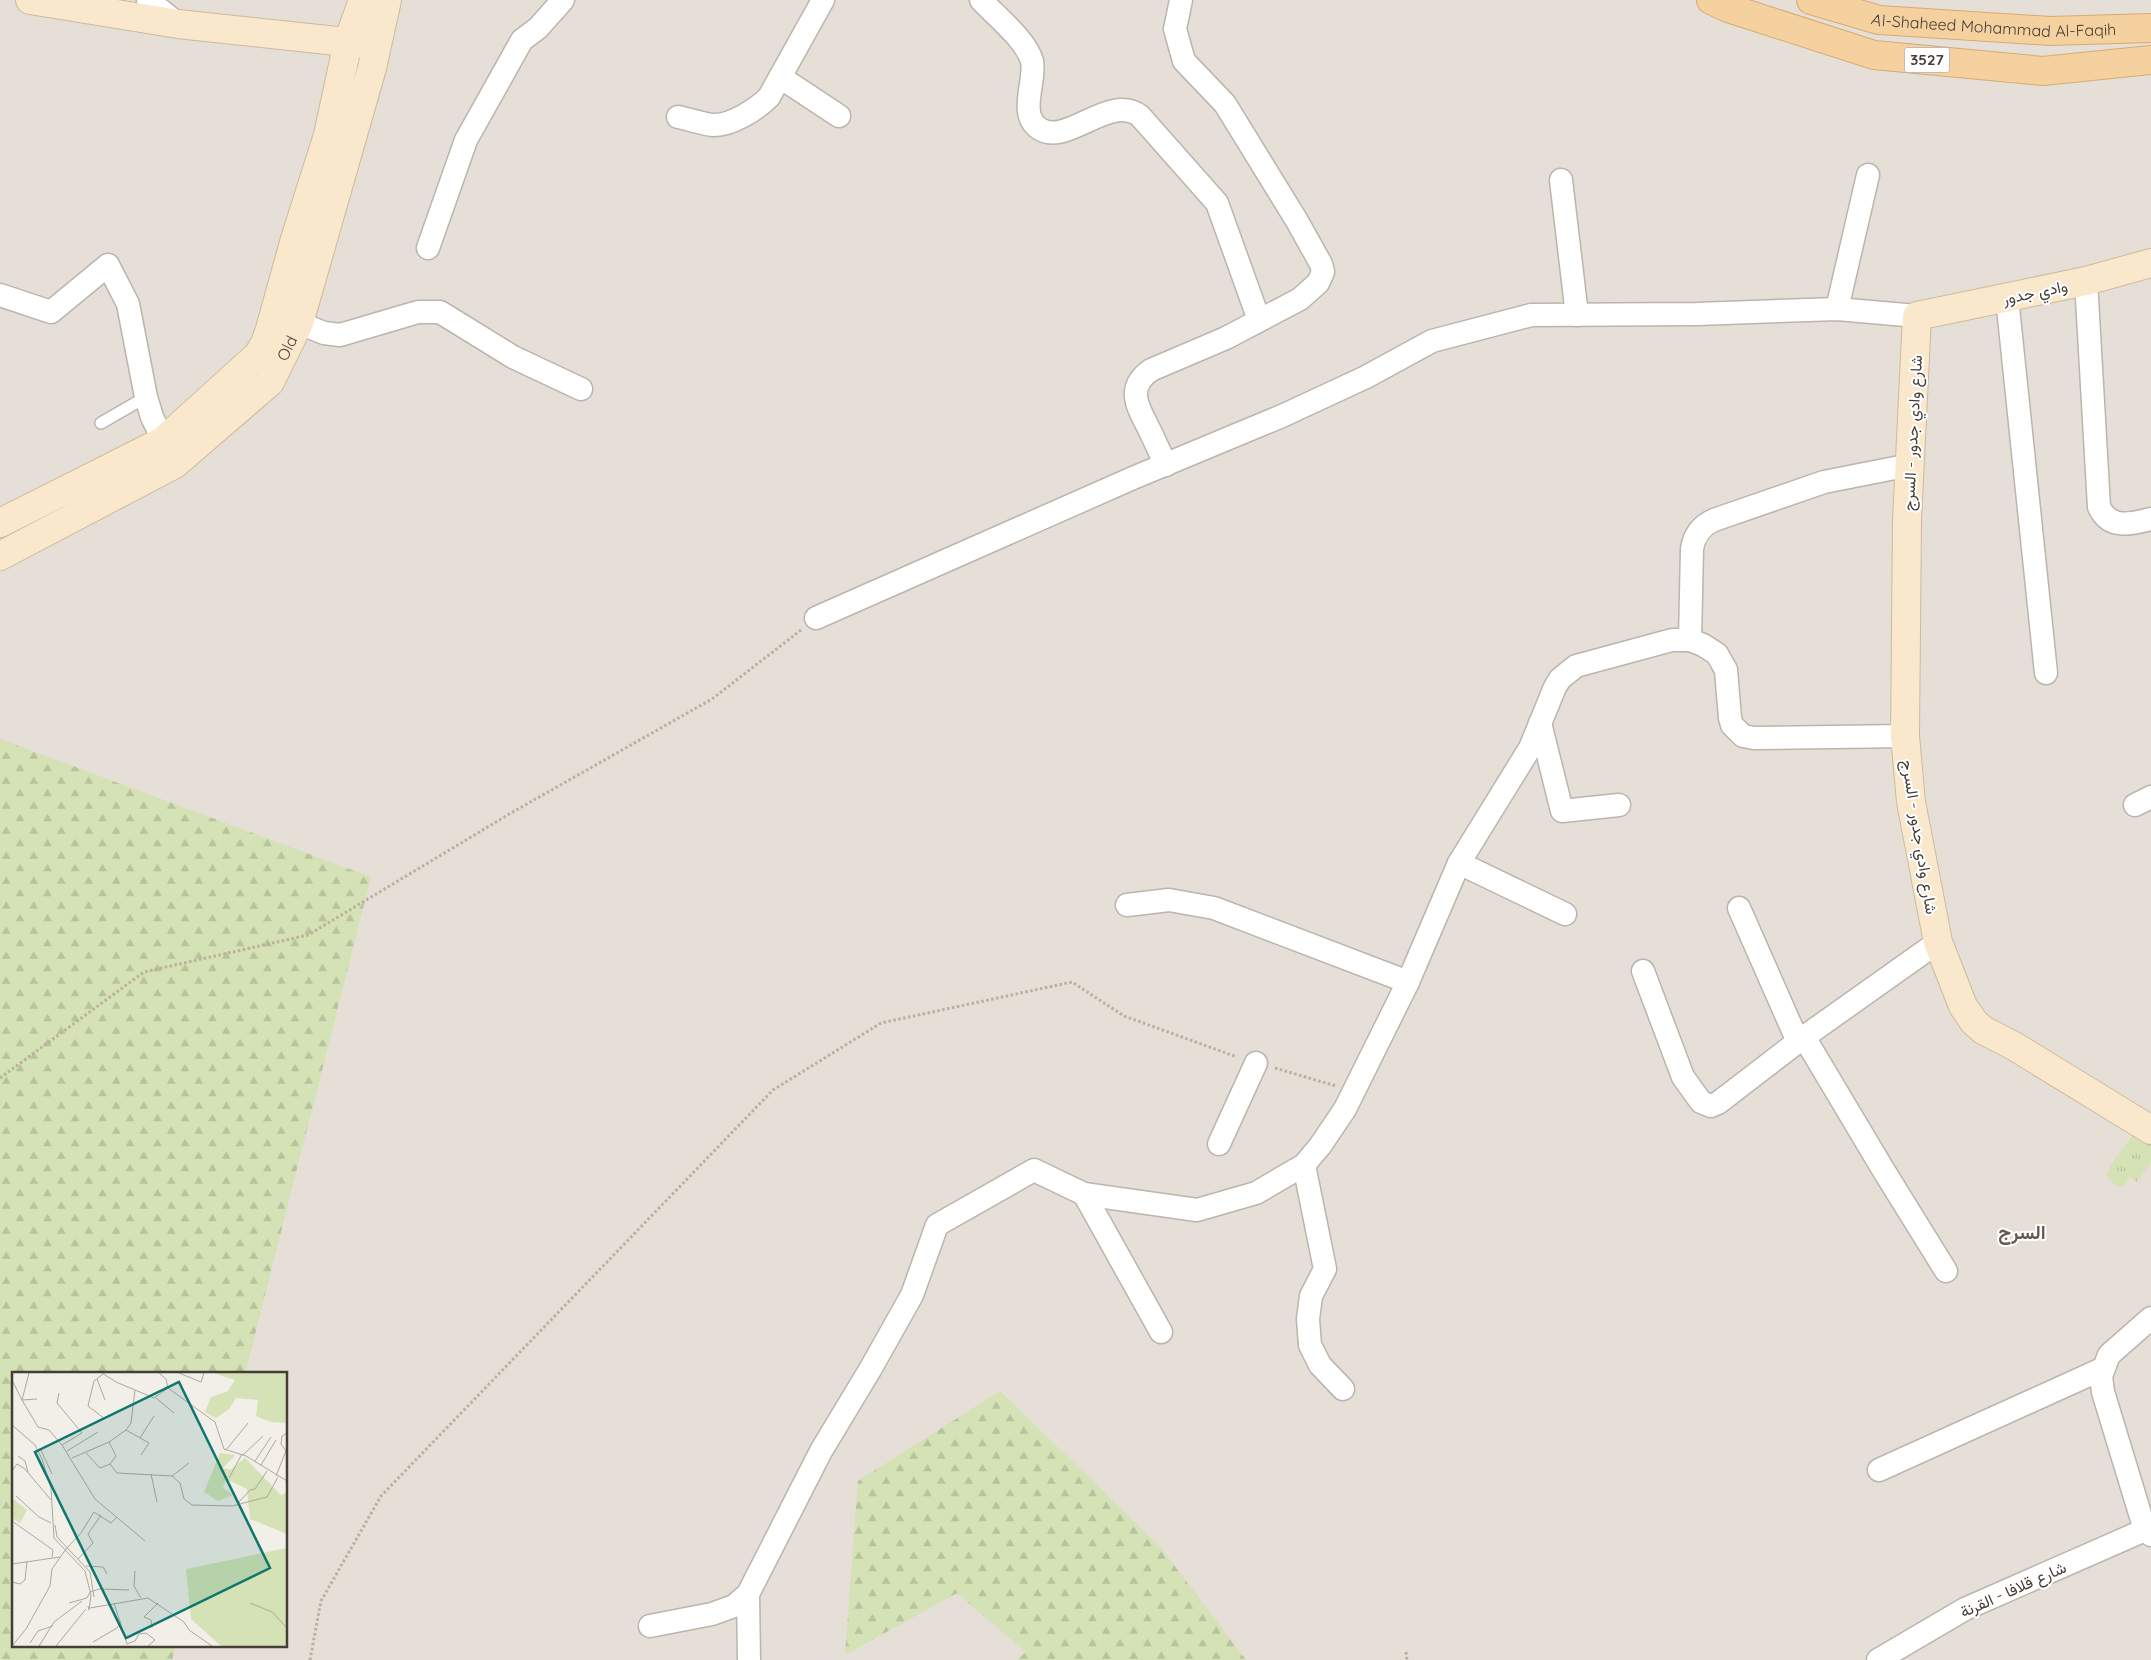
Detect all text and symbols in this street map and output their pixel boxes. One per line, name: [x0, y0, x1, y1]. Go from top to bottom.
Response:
street label: Al-Shaheed Mohammad Al-Faqih: [1869, 8, 2117, 41]
road number: 3527: [1904, 48, 1950, 72]
street label: وادي جدور: [2000, 275, 2070, 313]
street label: Old: [272, 332, 301, 364]
street label: شارع وادي جدور - السرج: [1898, 354, 1930, 512]
street label: شارع وادي جدور - السرج: [1894, 758, 1942, 916]
district label: السرج: [1998, 1220, 2046, 1245]
inset map: [12, 1372, 288, 1648]
street label: شارع قلافا - القرنة: [1957, 1557, 2070, 1623]

